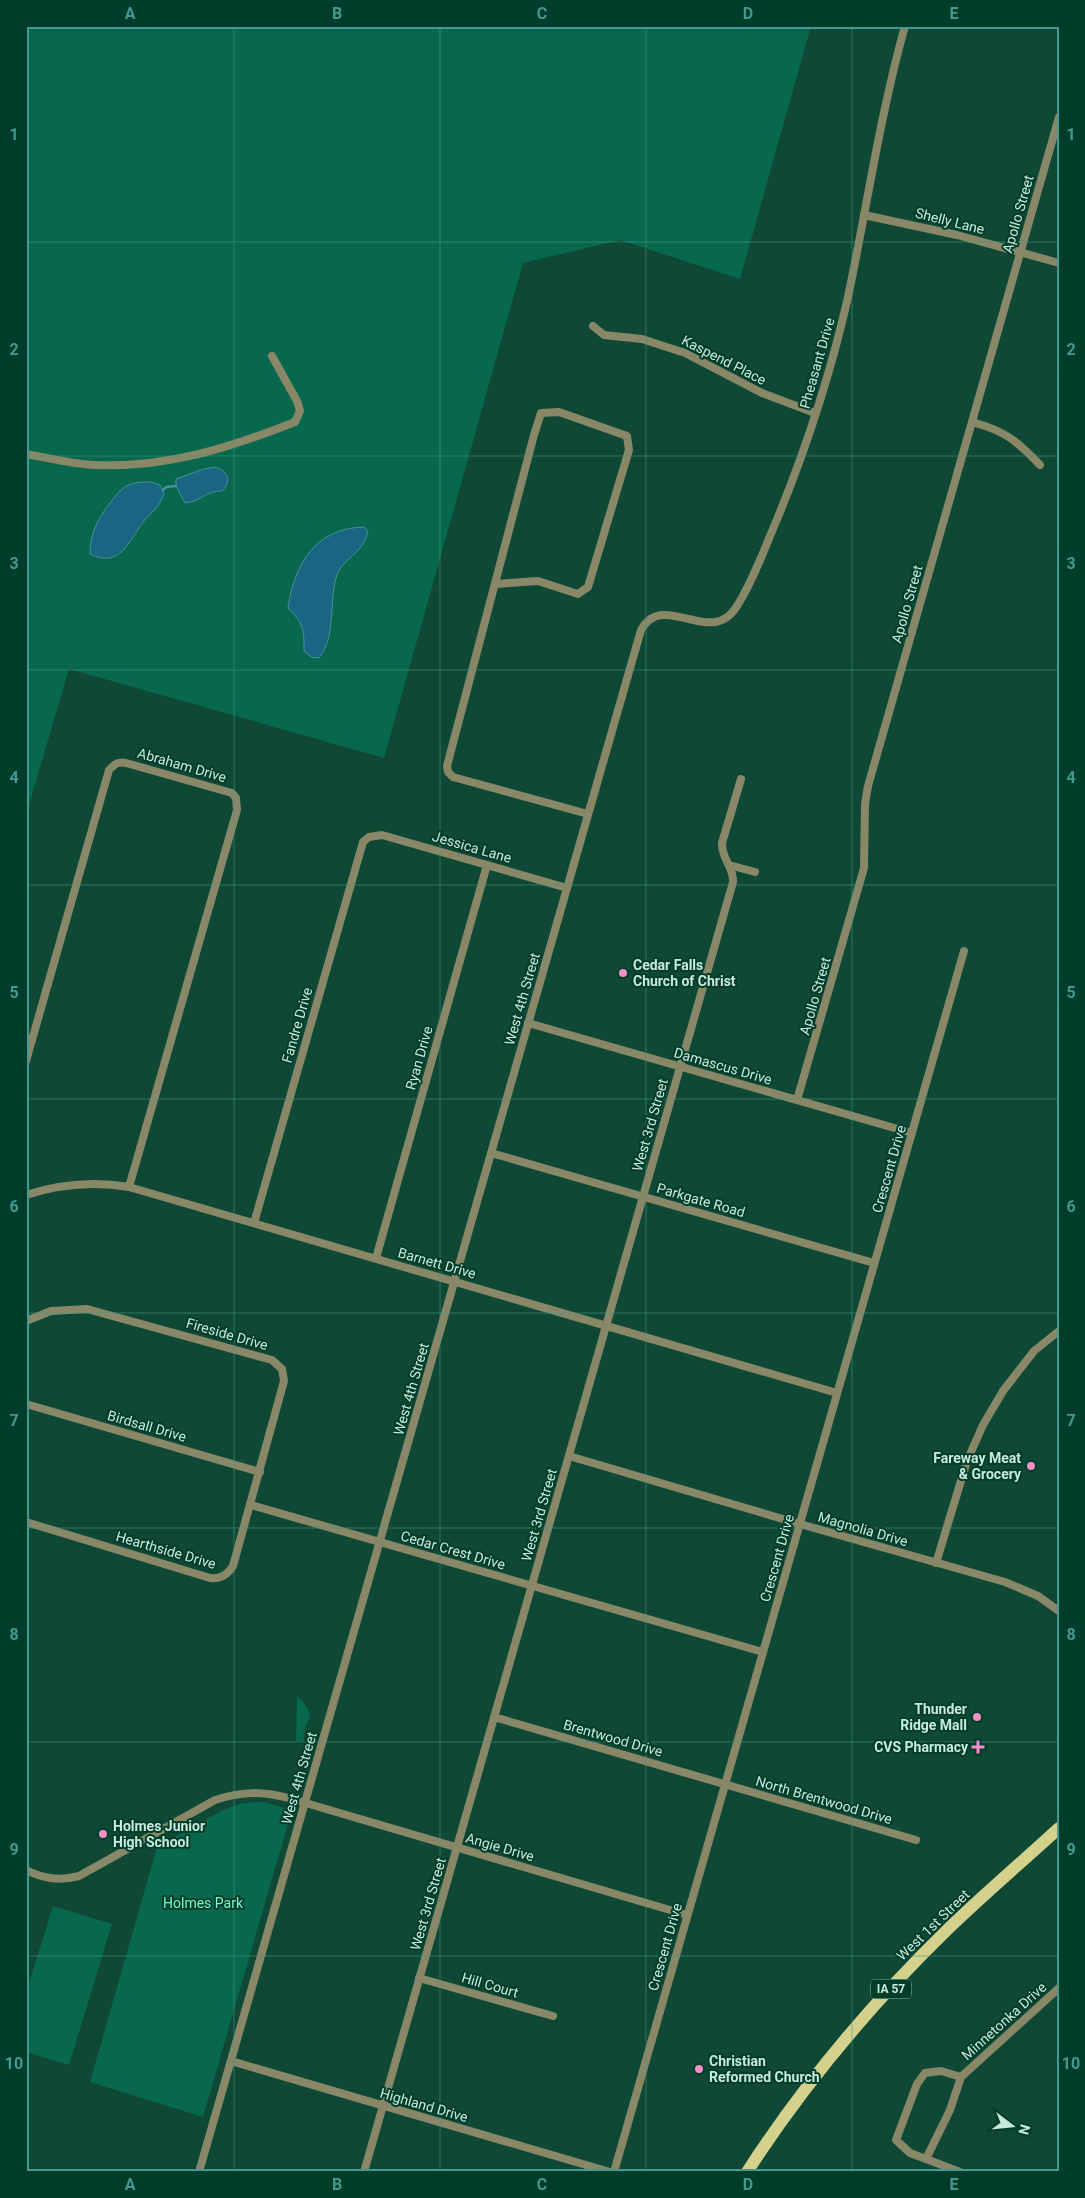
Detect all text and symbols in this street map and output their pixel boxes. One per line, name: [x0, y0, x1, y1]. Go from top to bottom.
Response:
text: A: [125, 4, 136, 23]
text: B: [332, 4, 342, 23]
text: C: [537, 4, 547, 23]
text: D: [743, 4, 753, 23]
text: E: [950, 4, 959, 23]
text: 1: [9, 125, 19, 144]
text: 1: [1066, 125, 1076, 144]
street label: Apollo Street: [999, 173, 1037, 255]
street label: Shelly Lane: [914, 205, 986, 237]
street label: Pheasant Drive: [796, 316, 838, 410]
street label: Kaspend Place: [679, 332, 769, 388]
text: 2: [9, 340, 19, 359]
text: 2: [1066, 340, 1076, 359]
text: 3: [9, 554, 19, 573]
text: 3: [1066, 554, 1076, 573]
street label: Apollo Street: [888, 563, 926, 645]
street label: Abraham Drive: [136, 745, 228, 785]
text: 4: [9, 768, 19, 787]
text: 4: [1066, 768, 1076, 787]
street label: Jessica Lane: [431, 828, 513, 866]
street label: West 4th Street: [501, 951, 543, 1047]
street label: Apollo Street: [796, 955, 834, 1037]
place label: Cedar Falls Church of Christ: [633, 957, 736, 989]
marker: Cedar Falls Church of Christ: [617, 967, 629, 979]
text: 5: [9, 983, 19, 1002]
text: 5: [1066, 983, 1076, 1002]
street label: Fandre Drive: [279, 985, 315, 1065]
street label: Ryan Drive: [402, 1024, 436, 1092]
street label: Damascus Drive: [672, 1044, 774, 1088]
street label: West 3rd Street: [629, 1076, 671, 1173]
street label: Crescent Drive: [869, 1123, 909, 1215]
street label: Parkgate Road: [655, 1180, 747, 1220]
text: 6: [9, 1197, 19, 1216]
text: 6: [1066, 1197, 1076, 1216]
street label: Barnett Drive: [396, 1244, 478, 1282]
street label: Fireside Drive: [184, 1315, 270, 1353]
street label: West 4th Street: [390, 1341, 432, 1437]
street label: Birdsall Drive: [106, 1407, 188, 1445]
text: 7: [9, 1411, 19, 1430]
text: 7: [1066, 1411, 1076, 1430]
place label: Fareway Meat & Grocery: [933, 1450, 1022, 1482]
marker: Fareway Meat & Grocery: [1025, 1460, 1037, 1472]
street label: West 3rd Street: [518, 1466, 560, 1563]
street label: Magnolia Drive: [816, 1509, 910, 1549]
street label: Crescent Drive: [757, 1512, 797, 1604]
street label: Cedar Crest Drive: [399, 1527, 507, 1573]
street label: Hearthside Drive: [114, 1528, 218, 1572]
text: 8: [9, 1625, 19, 1644]
text: 8: [1066, 1625, 1076, 1644]
place label: Thunder Ridge Mall: [900, 1701, 967, 1733]
marker: Thunder Ridge Mall: [971, 1711, 983, 1723]
street label: Brentwood Drive: [562, 1716, 664, 1760]
street label: West 4th Street: [278, 1730, 320, 1826]
place label: CVS Pharmacy: [874, 1739, 969, 1755]
marker: CVS Pharmacy: [972, 1741, 984, 1753]
street label: North Brentwood Drive: [754, 1773, 894, 1827]
place label: Holmes Junior High School: [113, 1818, 205, 1850]
marker: Holmes Junior High School: [97, 1828, 109, 1840]
street label: Angie Drive: [464, 1830, 536, 1864]
text: 9: [9, 1840, 19, 1859]
text: 9: [1066, 1840, 1076, 1859]
street label: West 3rd Street: [407, 1855, 449, 1952]
street label: West 1st Street: [893, 1886, 973, 1964]
park label: Holmes Park: [163, 1895, 244, 1911]
street label: Crescent Drive: [645, 1901, 685, 1993]
street label: Hill Court: [460, 1969, 521, 2001]
street label: Minnetonka Drive: [958, 1979, 1050, 2063]
road number: IA 57: [871, 1980, 911, 1998]
place label: Christian Reformed Church: [709, 2053, 820, 2085]
text: 10: [5, 2054, 23, 2073]
text: 10: [1062, 2054, 1080, 2073]
marker: Christian Reformed Church: [693, 2063, 705, 2075]
street label: Highland Drive: [378, 2085, 470, 2125]
north arrow: [988, 2100, 1038, 2150]
text: N: [1015, 2123, 1034, 2137]
text: A: [125, 2175, 136, 2194]
text: B: [332, 2175, 342, 2194]
text: C: [537, 2175, 547, 2194]
text: D: [743, 2175, 753, 2194]
text: E: [950, 2175, 959, 2194]

